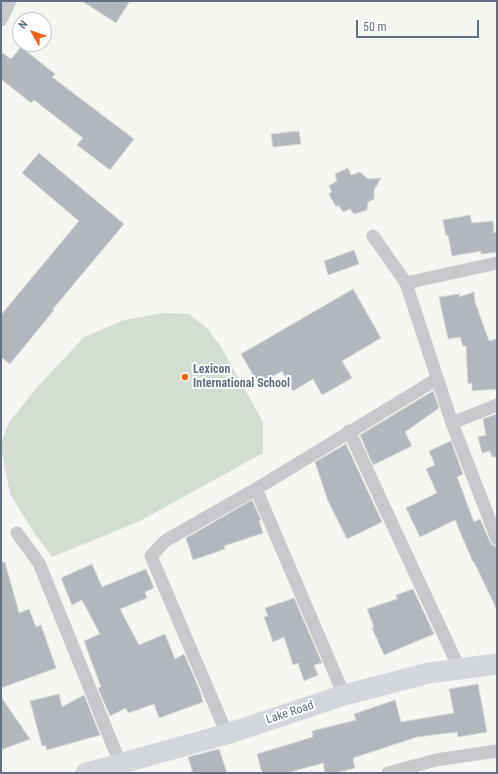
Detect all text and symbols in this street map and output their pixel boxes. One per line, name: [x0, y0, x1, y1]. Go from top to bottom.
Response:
north arrow: [12, 12, 52, 52]
scale bar: [358, 12, 481, 38]
text: N: [16, 18, 30, 31]
text: 50 m: [363, 20, 387, 34]
place label: Lexicon International School: [193, 363, 290, 391]
marker: Lexicon International School: [180, 372, 190, 382]
street label: Lake Road: [264, 699, 316, 727]

